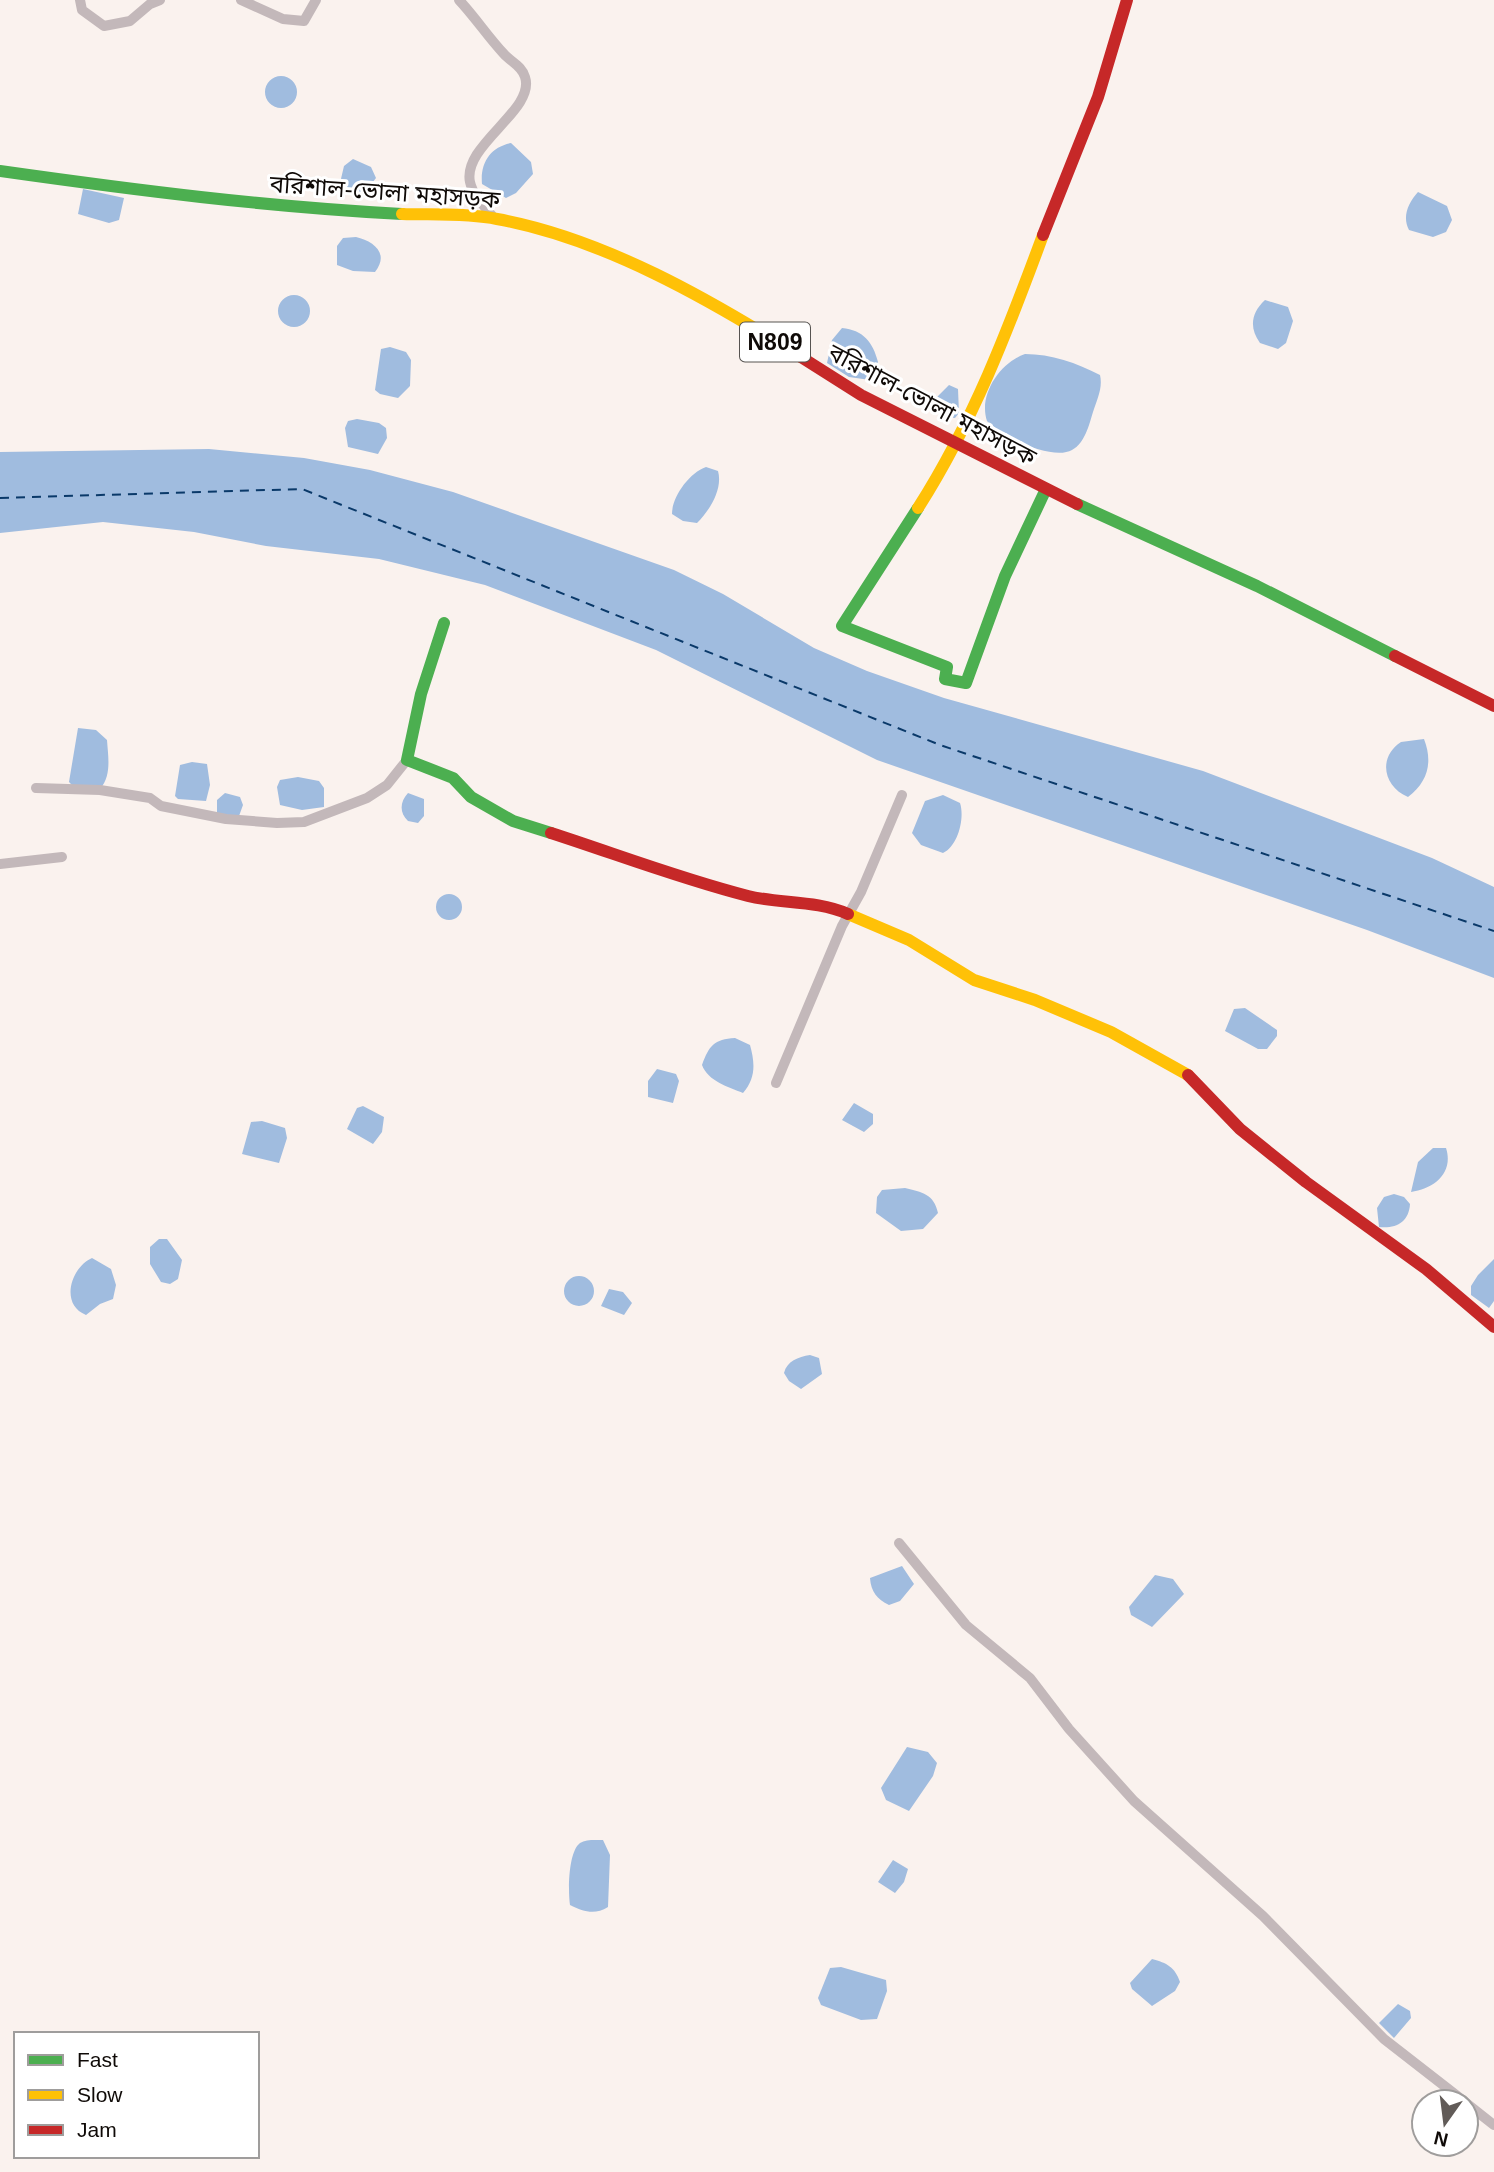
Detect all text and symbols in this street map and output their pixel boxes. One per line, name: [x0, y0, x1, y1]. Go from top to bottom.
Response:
street label: বরিশাল-ভোলা মহাসড়ক: [268, 170, 502, 213]
road number: N809: [740, 322, 810, 362]
street label: বরিশাল-ভোলা মহাসড়ক: [823, 338, 1041, 471]
legend: [14, 2032, 259, 2158]
text: Fast: [77, 2048, 118, 2071]
text: Slow: [77, 2083, 123, 2106]
north arrow: [1410, 2088, 1480, 2158]
text: Jam: [77, 2118, 117, 2141]
text: N: [1432, 2127, 1450, 2151]

